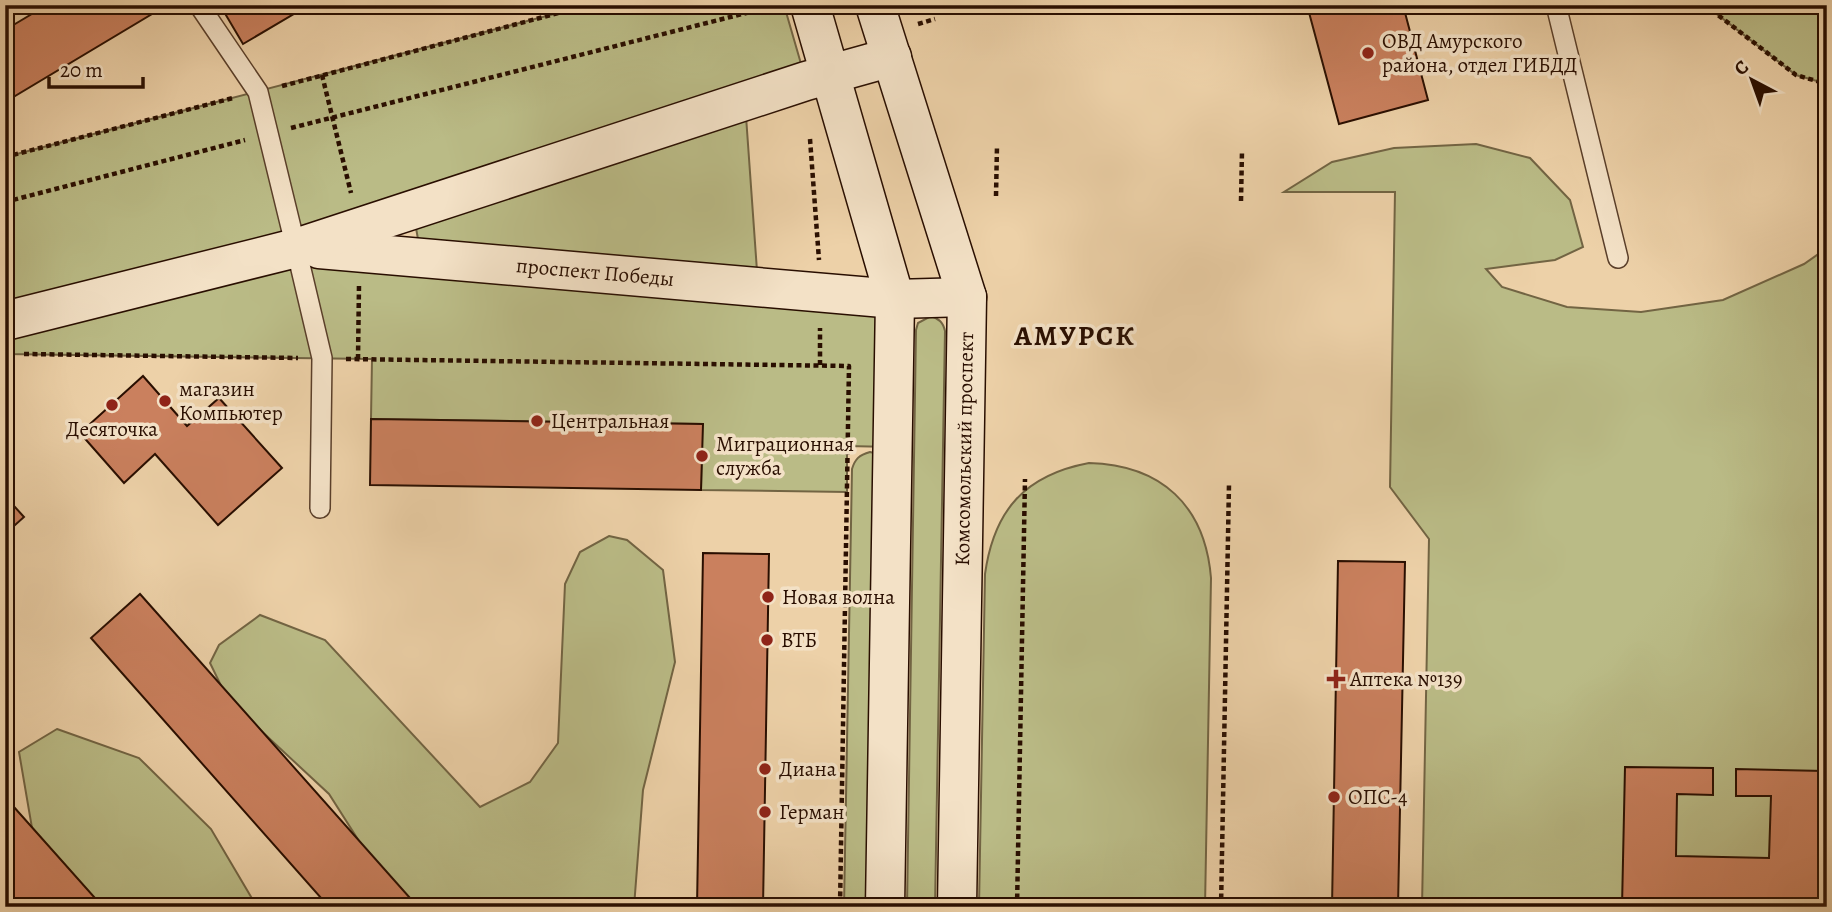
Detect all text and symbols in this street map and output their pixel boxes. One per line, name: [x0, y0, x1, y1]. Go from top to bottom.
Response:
place label: ОВД Амурского района, отдел ГИБДД: [1382, 27, 1577, 79]
marker: ОВД Амурского района, отдел ГИБДД: [1360, 45, 1376, 61]
scale bar: [49, 46, 144, 90]
north arrow: [1716, 46, 1786, 116]
text: С: [1729, 54, 1754, 82]
text: 20 m: [60, 56, 103, 84]
street label: проспект Победы: [515, 251, 675, 293]
district label: АМУРСК: [1013, 317, 1136, 355]
street label: Комсомольский проспект: [948, 332, 980, 566]
place label: магазин Компьютер: [179, 375, 283, 427]
marker: магазин Компьютер: [157, 393, 173, 409]
marker: Десяточка: [104, 397, 120, 413]
place label: Центральная: [551, 407, 669, 435]
marker: Центральная: [529, 413, 545, 429]
place label: Десяточка: [66, 415, 158, 443]
place label: Миграционная служба: [716, 430, 854, 482]
marker: Миграционная служба: [694, 448, 710, 464]
place label: Новая волна: [782, 583, 895, 611]
marker: Новая волна: [760, 589, 776, 605]
place label: ВТБ: [781, 626, 817, 654]
marker: ВТБ: [759, 632, 775, 648]
place label: Аптека №139: [1349, 665, 1462, 693]
marker: Аптека №139: [1328, 671, 1344, 687]
place label: Диана: [779, 755, 837, 783]
marker: Диана: [757, 761, 773, 777]
place label: ОПС-4: [1348, 783, 1407, 811]
marker: ОПС-4: [1326, 789, 1342, 805]
place label: Герман: [779, 798, 844, 826]
marker: Герман: [757, 804, 773, 820]

